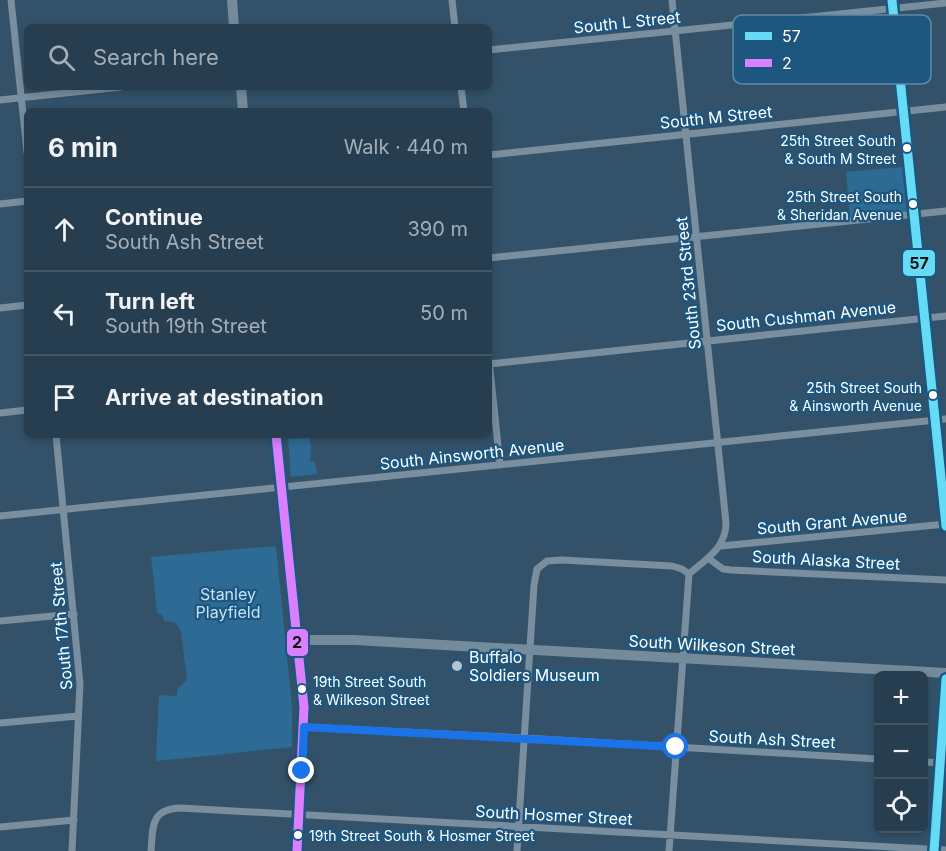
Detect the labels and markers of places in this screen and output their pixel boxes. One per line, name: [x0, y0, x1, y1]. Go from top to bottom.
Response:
place label: 25th Street South & South M Street: [780, 132, 896, 167]
marker: 25th Street South & South M Street: [901, 142, 913, 154]
place label: 25th Street South & Sheridan Avenue: [777, 188, 902, 223]
marker: 25th Street South & Sheridan Avenue: [907, 198, 919, 210]
place label: 25th Street South & Ainsworth Avenue: [789, 379, 922, 414]
marker: 25th Street South & Ainsworth Avenue: [927, 389, 939, 401]
place label: Buffalo Soldiers Museum: [469, 647, 600, 685]
marker: Buffalo Soldiers Museum: [450, 659, 464, 673]
place label: 19th Street South & Wilkeson Street: [313, 673, 430, 708]
marker: 19th Street South & Wilkeson Street: [296, 683, 308, 695]
place label: 19th Street South & Hosmer Street: [309, 827, 535, 844]
marker: 19th Street South & Hosmer Street: [292, 829, 304, 841]

